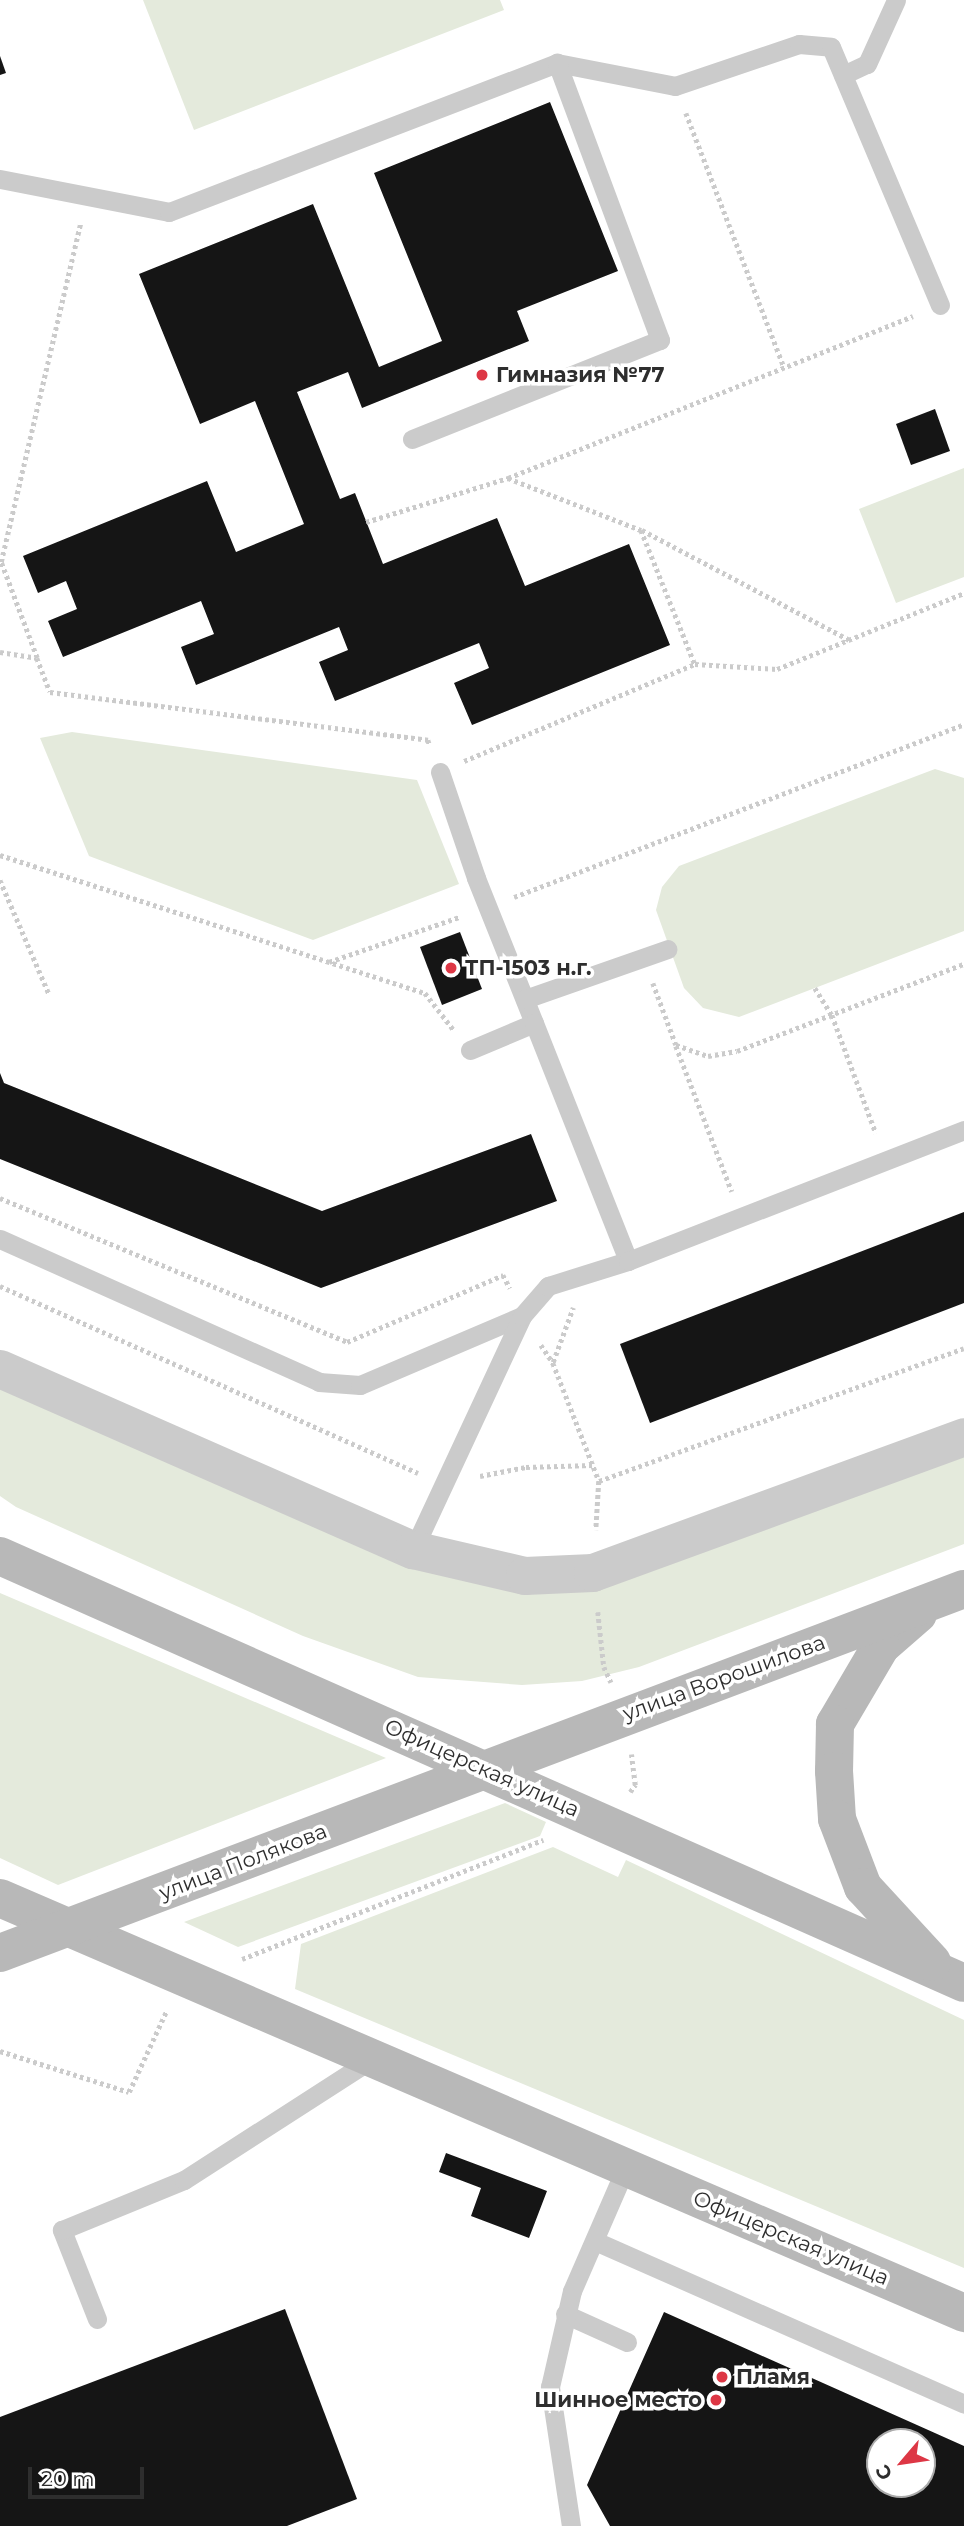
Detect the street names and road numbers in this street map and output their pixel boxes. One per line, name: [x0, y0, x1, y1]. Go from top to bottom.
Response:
street label: улица Ворошилова: [619, 1630, 829, 1726]
street label: Офицерская улица: [381, 1714, 583, 1822]
street label: улица Полякова: [155, 1818, 331, 1906]
street label: Офицерская улица: [689, 2185, 893, 2291]

